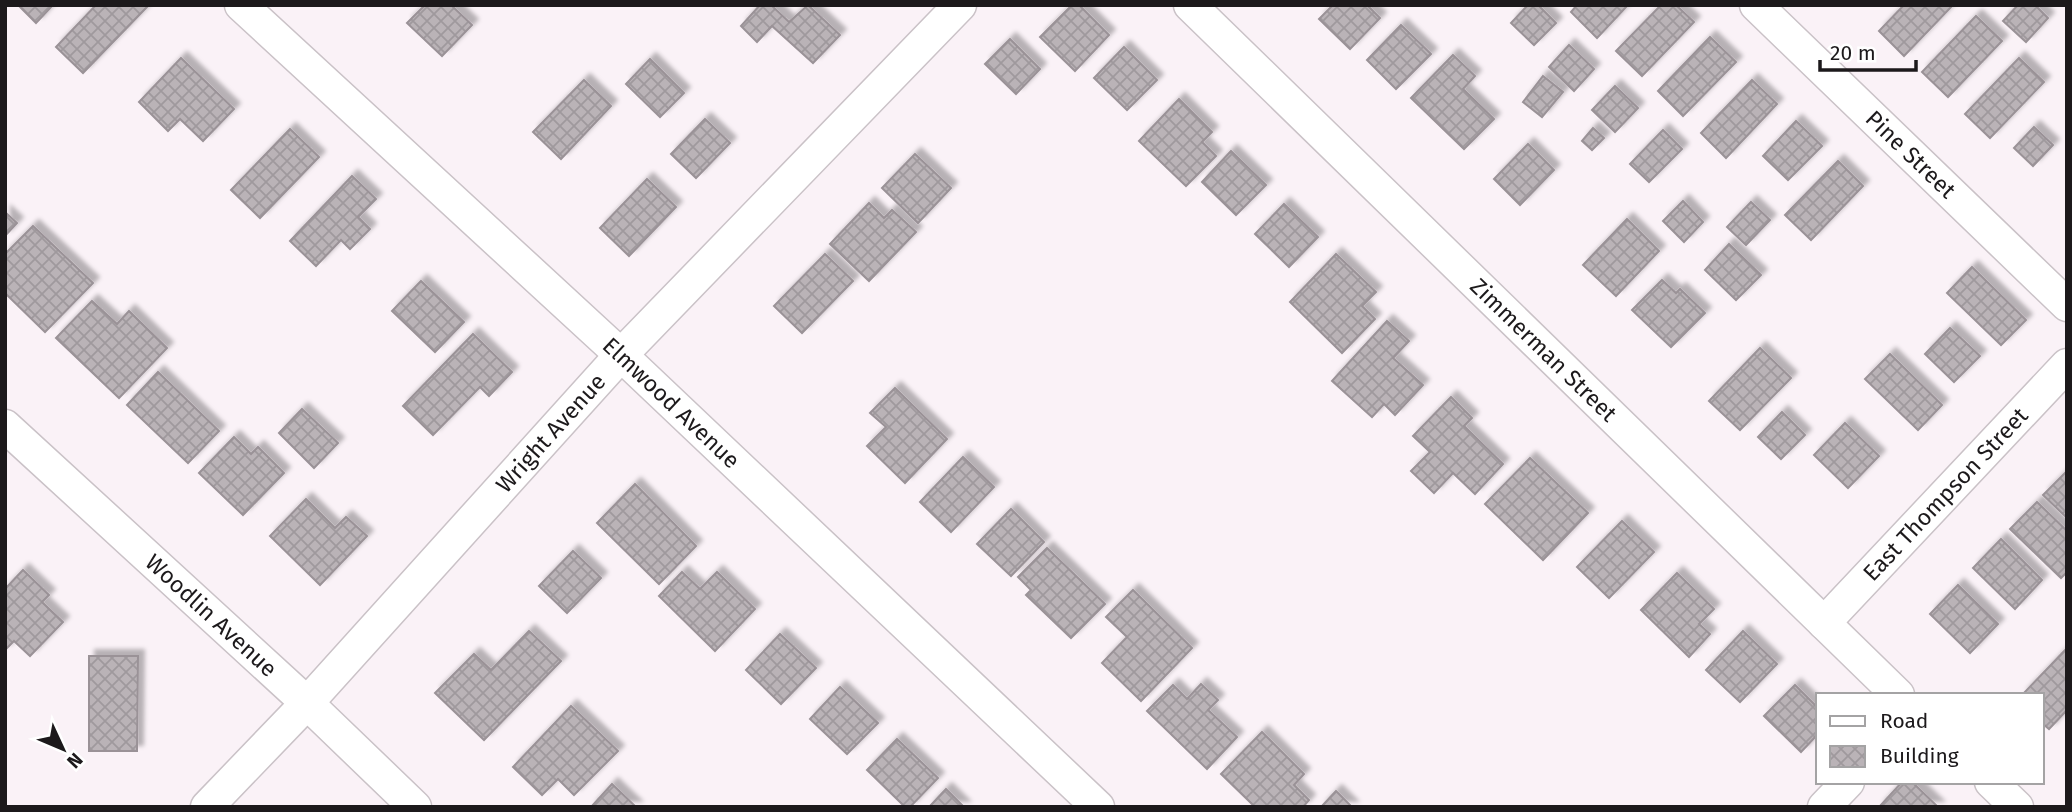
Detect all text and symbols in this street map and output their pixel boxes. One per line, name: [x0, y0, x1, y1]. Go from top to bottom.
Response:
scale bar: [1820, 28, 1916, 72]
text: 20 m: [1830, 40, 1876, 66]
street label: Pine Street: [1860, 104, 1962, 205]
street label: Zimmerman Street: [1465, 272, 1623, 428]
street label: Elmwood Avenue: [597, 331, 746, 474]
street label: Wright Avenue: [490, 368, 611, 498]
street label: East Thompson Street: [1857, 401, 2034, 587]
street label: Woodlin Avenue: [140, 548, 283, 683]
legend: [1816, 693, 2044, 784]
text: Road: [1880, 708, 1928, 734]
north arrow: [28, 714, 98, 784]
text: Building: [1880, 743, 1959, 769]
text: N: [62, 748, 88, 773]

